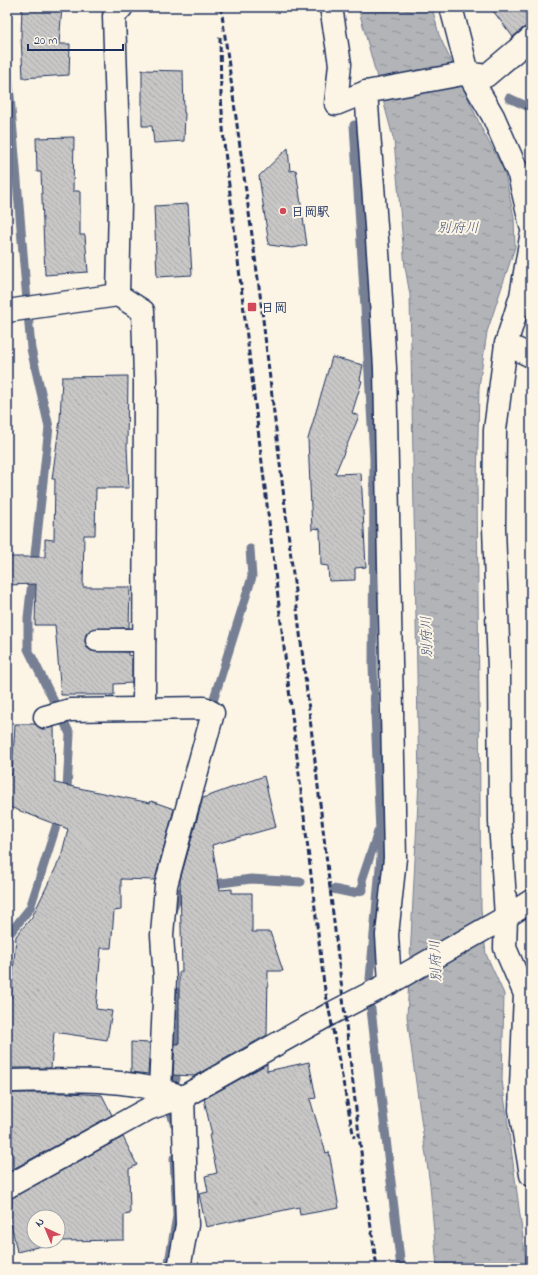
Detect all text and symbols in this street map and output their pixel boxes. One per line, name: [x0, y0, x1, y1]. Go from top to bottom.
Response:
scale bar: [28, 26, 123, 52]
text: 20 m: [34, 32, 57, 50]
place label: 日岡駅: [291, 203, 330, 222]
marker: 日岡駅: [278, 206, 288, 216]
water label: 別府川: [437, 218, 479, 239]
place label: 日岡: [261, 299, 287, 318]
marker: 日岡: [246, 301, 258, 313]
water label: 別府川: [416, 616, 439, 658]
water label: 別府川: [425, 939, 448, 982]
north arrow: [26, 1209, 66, 1249]
text: N: [32, 1214, 48, 1231]

